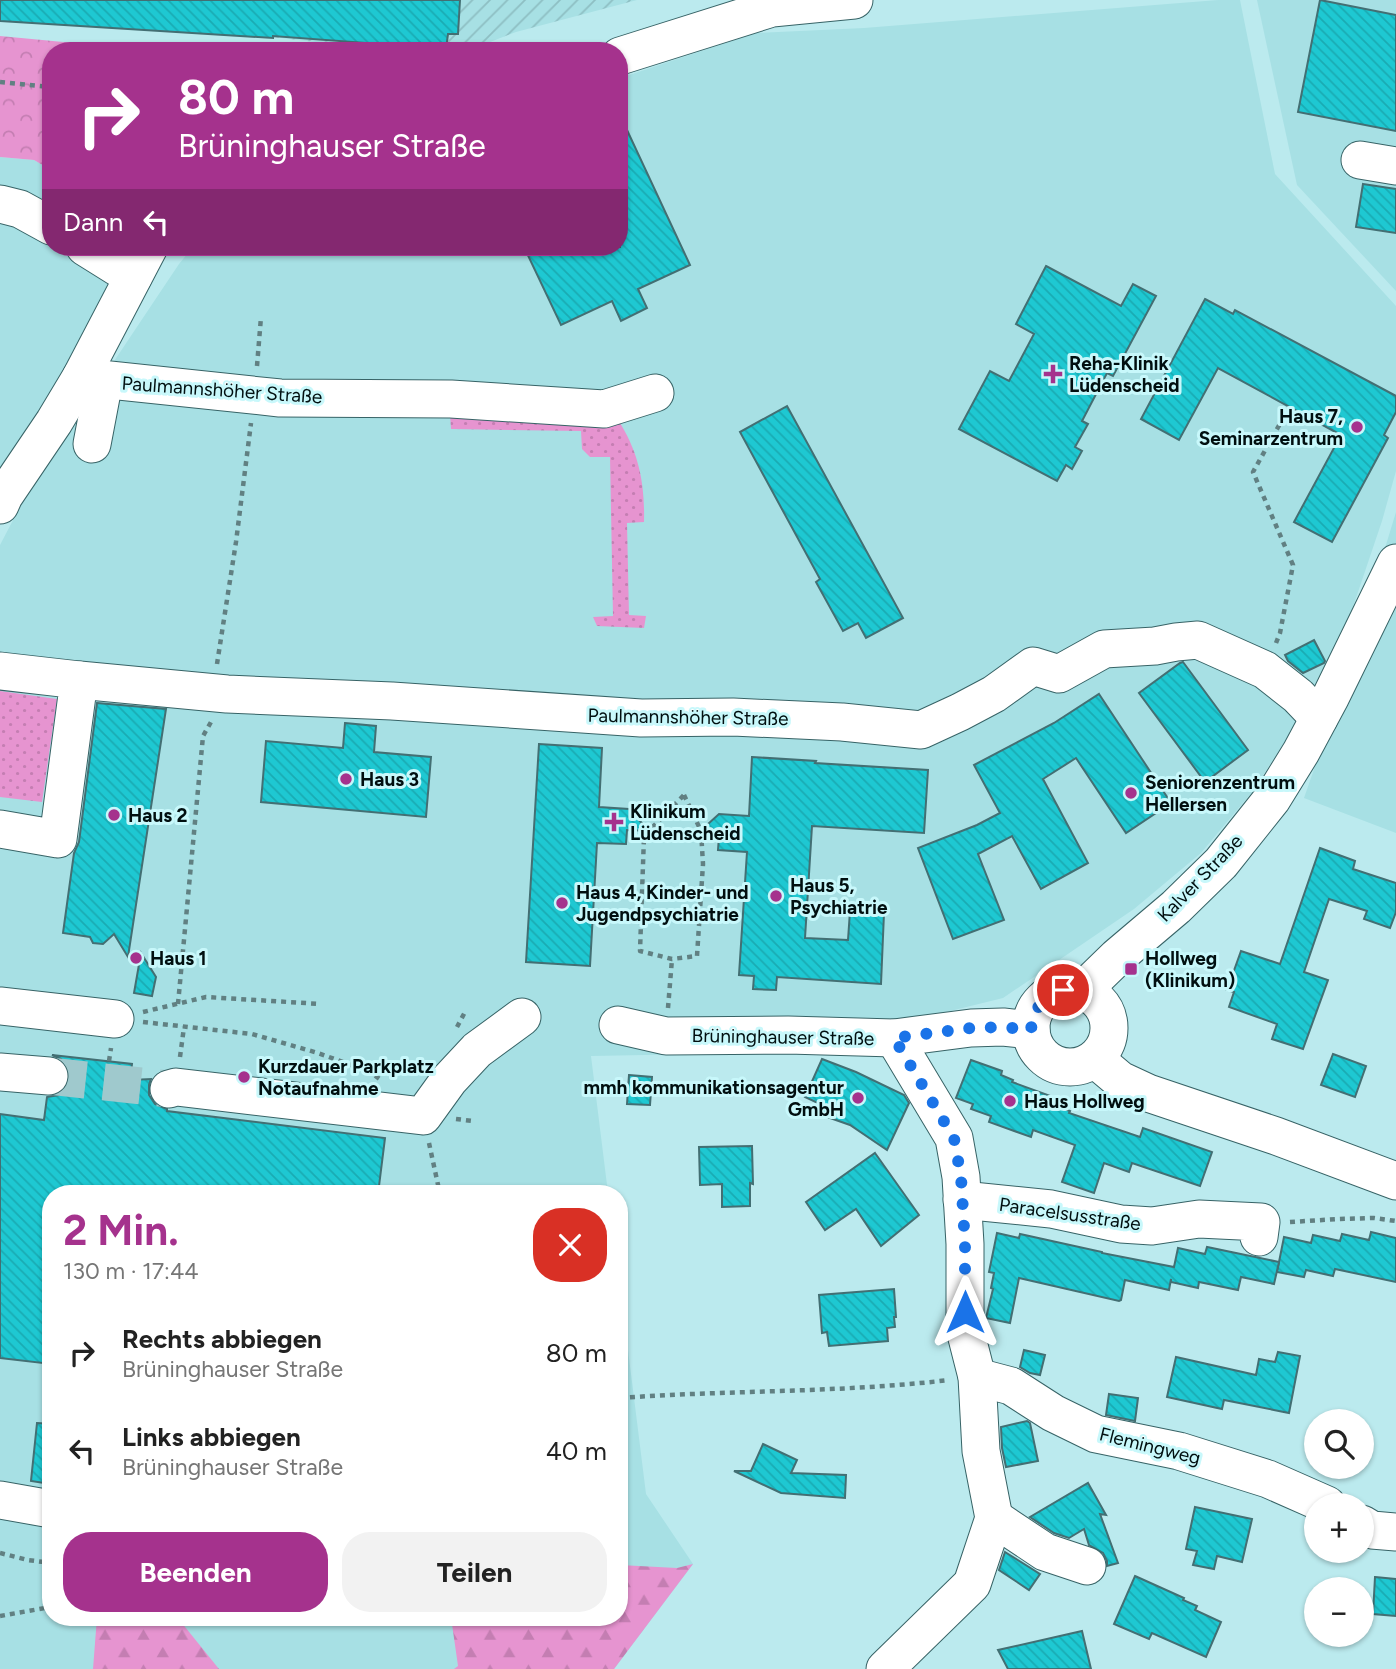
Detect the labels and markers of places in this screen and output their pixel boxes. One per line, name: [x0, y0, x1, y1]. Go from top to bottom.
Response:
place label: Reha-Klinik Lüdenscheid: [1069, 352, 1180, 397]
marker: Reha-Klinik Lüdenscheid: [1043, 364, 1063, 384]
place label: Haus 7, Seminarzentrum: [1199, 405, 1343, 450]
marker: Haus 7, Seminarzentrum: [1349, 419, 1365, 435]
place label: Haus 3: [360, 768, 419, 791]
marker: Haus 3: [338, 771, 354, 787]
place label: Seniorenzentrum Hellersen: [1145, 771, 1295, 816]
marker: Seniorenzentrum Hellersen: [1123, 785, 1139, 801]
place label: Klinikum Lüdenscheid: [630, 800, 741, 845]
place label: Haus 2: [128, 804, 188, 827]
marker: Haus 2: [106, 807, 122, 823]
marker: Klinikum Lüdenscheid: [604, 812, 624, 832]
place label: Haus 5, Psychiatrie: [790, 874, 888, 919]
place label: Haus 4, Kinder- und Jugendpsychiatrie: [576, 881, 749, 926]
marker: Haus 5, Psychiatrie: [768, 888, 784, 904]
marker: Haus 4, Kinder- und Jugendpsychiatrie: [554, 895, 570, 911]
place label: Haus 1: [150, 947, 207, 970]
place label: Hollweg (Klinikum): [1145, 947, 1235, 992]
marker: Haus 1: [128, 950, 144, 966]
pin: [1033, 960, 1093, 1020]
marker: Hollweg (Klinikum): [1123, 961, 1139, 977]
place label: Kurzdauer Parkplatz Notaufnahme: [258, 1055, 434, 1100]
marker: Kurzdauer Parkplatz Notaufnahme: [236, 1069, 252, 1085]
place label: mmh kommunikationsagentur GmbH: [583, 1076, 844, 1121]
marker: mmh kommunikationsagentur GmbH: [850, 1090, 866, 1106]
place label: Haus Hollweg: [1024, 1090, 1145, 1113]
marker: Haus Hollweg: [1002, 1093, 1018, 1109]

